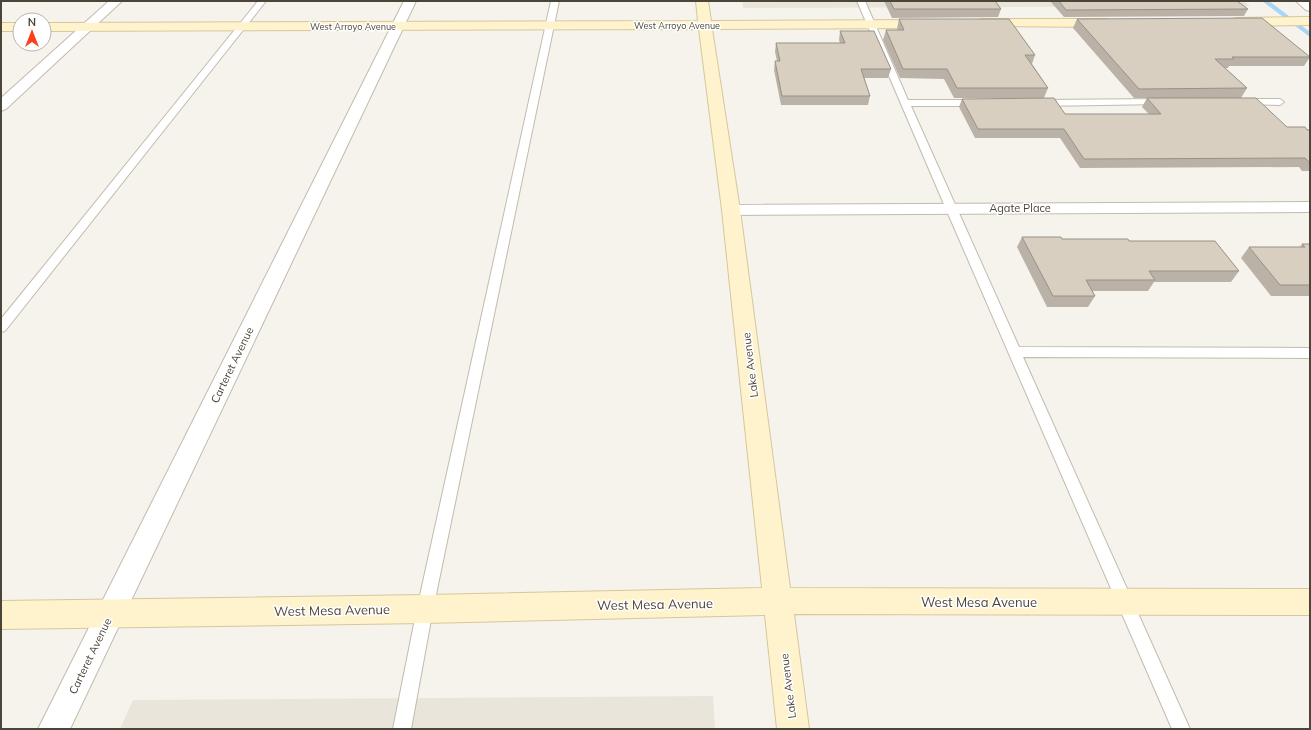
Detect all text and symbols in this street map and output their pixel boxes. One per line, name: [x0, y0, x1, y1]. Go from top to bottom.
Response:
north arrow: [12, 12, 52, 52]
text: N: [28, 15, 36, 29]
street label: West Arroyo Avenue: [634, 20, 720, 32]
street label: West Arroyo Avenue: [310, 21, 396, 33]
street label: Agate Place: [989, 201, 1051, 215]
street label: Carteret Avenue: [208, 325, 256, 405]
street label: Lake Avenue: [739, 332, 761, 398]
street label: West Mesa Avenue: [921, 594, 1037, 610]
street label: West Mesa Avenue: [597, 595, 713, 613]
street label: West Mesa Avenue: [274, 601, 390, 619]
street label: Carteret Avenue: [66, 616, 114, 696]
street label: Lake Avenue: [777, 653, 799, 719]

